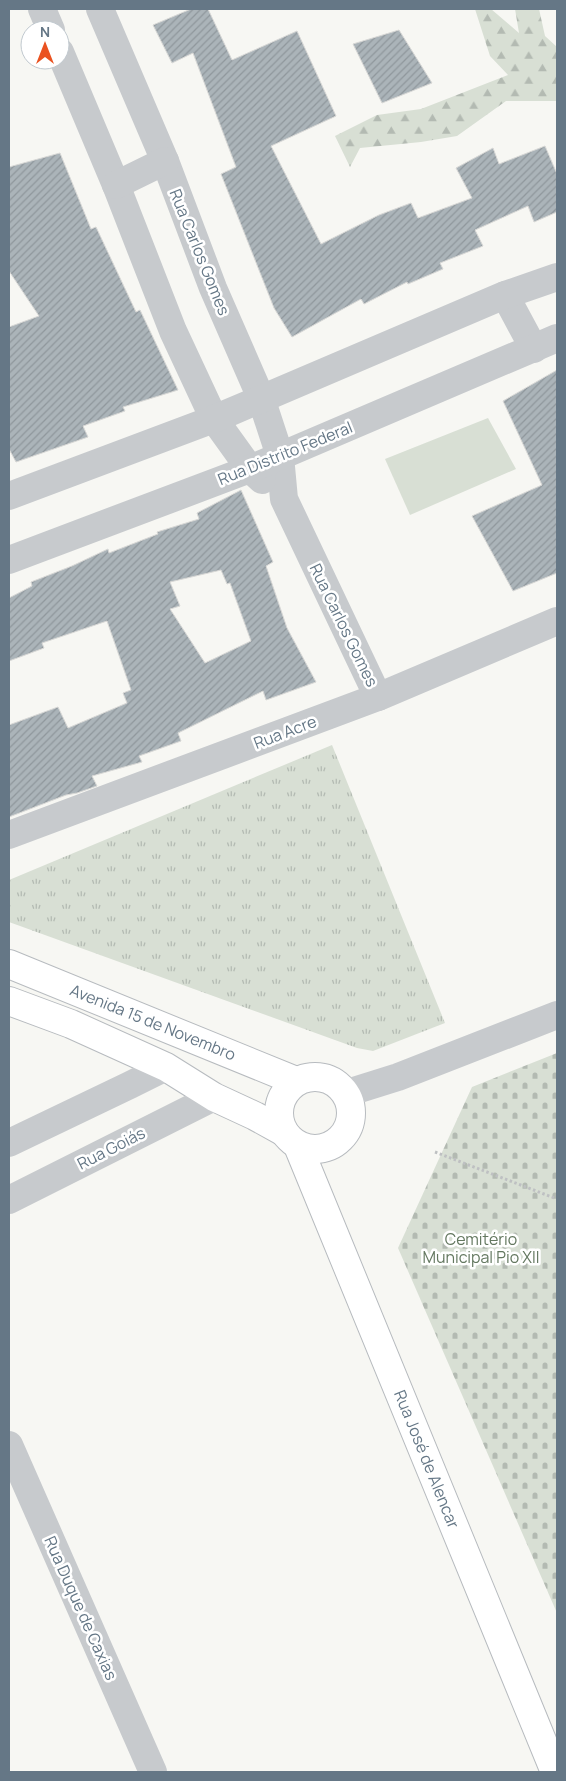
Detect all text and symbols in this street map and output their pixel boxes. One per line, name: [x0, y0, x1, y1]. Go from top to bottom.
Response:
north arrow: [20, 20, 70, 70]
text: N: [40, 22, 50, 41]
street label: Rua Carlos Gomes: [165, 186, 235, 318]
street label: Rua Distrito Federal: [214, 416, 356, 490]
street label: Rua Carlos Gomes: [305, 560, 383, 690]
street label: Rua Acre: [250, 710, 320, 754]
street label: Avenida 15 de Novembro: [67, 979, 239, 1065]
street label: Rua Goiás: [73, 1122, 149, 1174]
park label: Cemitério Municipal Pio XII: [422, 1228, 540, 1268]
street label: Rua José de Alencar: [389, 1387, 465, 1532]
street label: Rua Duque de Caxias: [39, 1533, 123, 1683]

